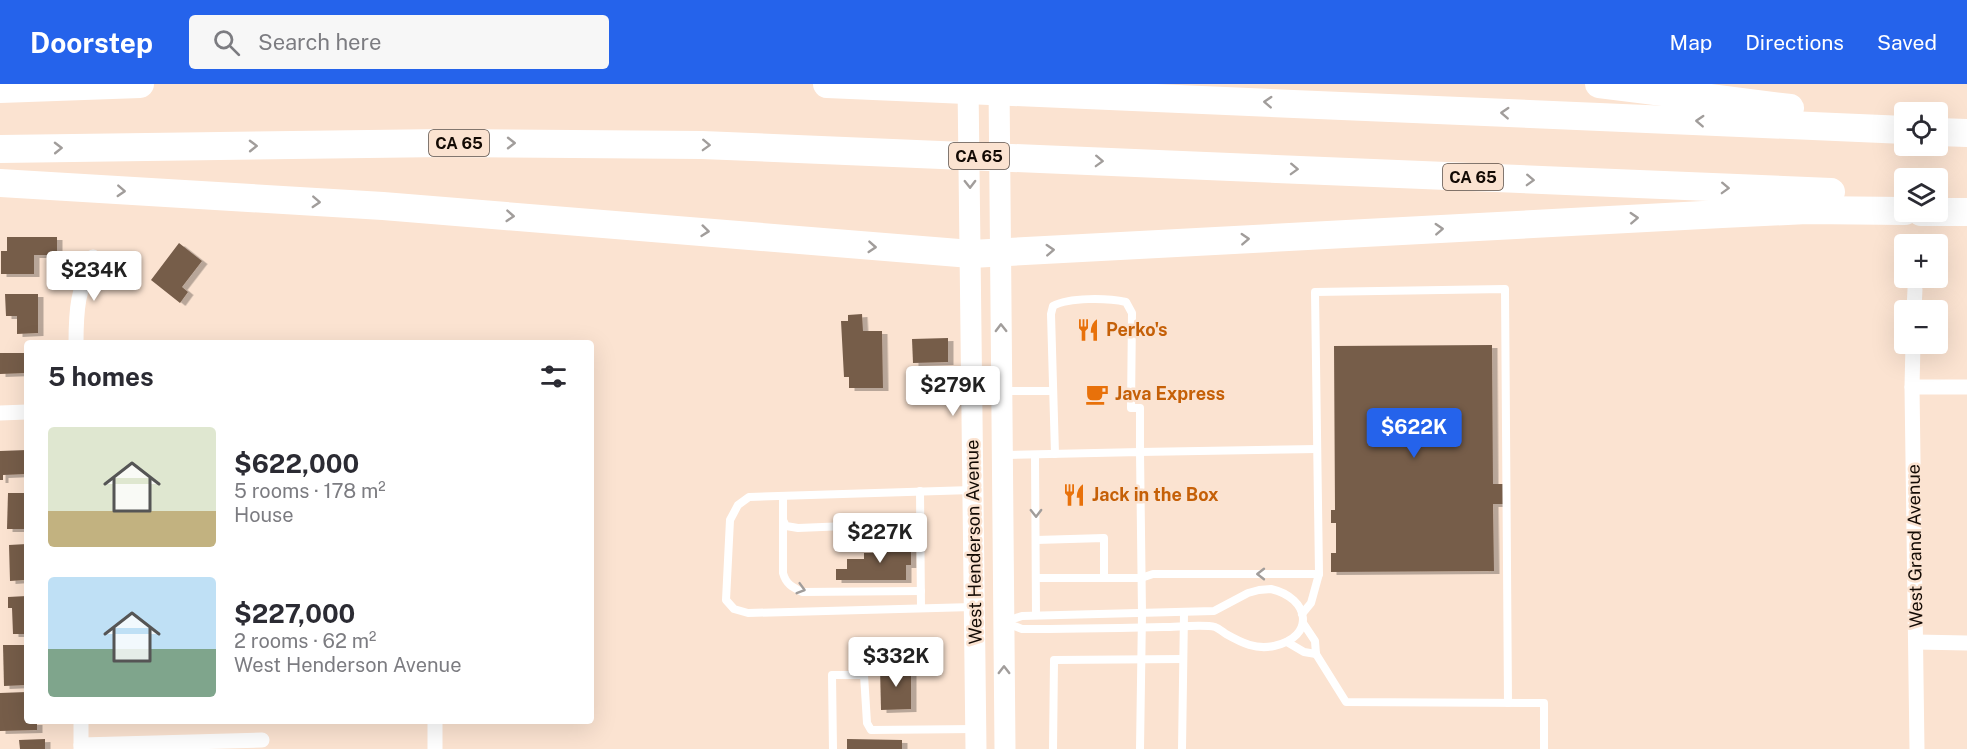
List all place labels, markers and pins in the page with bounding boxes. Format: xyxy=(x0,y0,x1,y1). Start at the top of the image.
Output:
pin: $234K xyxy=(52,251,136,302)
restaurant icon: Perko's xyxy=(1075,317,1101,343)
place label: Perko's xyxy=(1106,319,1168,340)
pin: $279K xyxy=(911,366,995,417)
cafe icon: Java Express xyxy=(1084,381,1110,407)
place label: Java Express xyxy=(1115,383,1225,404)
pin: $622K xyxy=(1372,408,1456,459)
restaurant icon: Jack in the Box xyxy=(1061,482,1087,508)
place label: Jack in the Box xyxy=(1092,484,1219,505)
pin: $227K xyxy=(838,513,922,564)
pin: $332K xyxy=(854,637,938,688)

